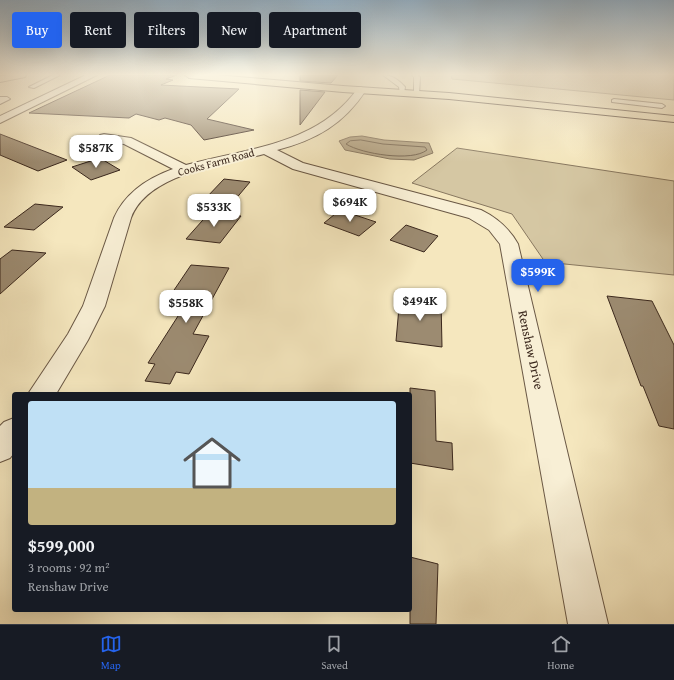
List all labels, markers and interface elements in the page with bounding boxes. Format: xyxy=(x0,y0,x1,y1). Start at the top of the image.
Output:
chip: Buy xyxy=(12,12,62,48)
chip: Rent xyxy=(70,12,126,48)
chip: Filters xyxy=(134,12,199,48)
chip: New xyxy=(207,12,261,48)
chip: Apartment xyxy=(269,12,361,48)
pin: $587K xyxy=(68,135,124,169)
text: $587K xyxy=(78,138,114,157)
street label: Cooks Farm Road xyxy=(176,144,256,180)
pin: $694K xyxy=(322,189,378,223)
text: $694K xyxy=(332,192,368,211)
pin: $533K xyxy=(186,194,242,228)
text: $533K xyxy=(196,197,232,216)
pin: $599K xyxy=(510,259,566,293)
text: $599K xyxy=(520,262,556,281)
pin: $494K xyxy=(392,288,448,322)
pin: $558K xyxy=(158,290,214,324)
text: $494K xyxy=(402,291,438,310)
text: $558K xyxy=(168,293,204,312)
street label: Renshaw Drive xyxy=(513,309,549,391)
icon: home xyxy=(176,427,248,499)
text: $599,000 xyxy=(28,533,94,558)
text: 3 rooms · 92 m² xyxy=(28,558,110,577)
text: Renshaw Drive xyxy=(28,577,109,596)
tab: Map xyxy=(100,633,122,673)
tab: Saved xyxy=(321,633,348,673)
tab: Home xyxy=(547,633,574,673)

